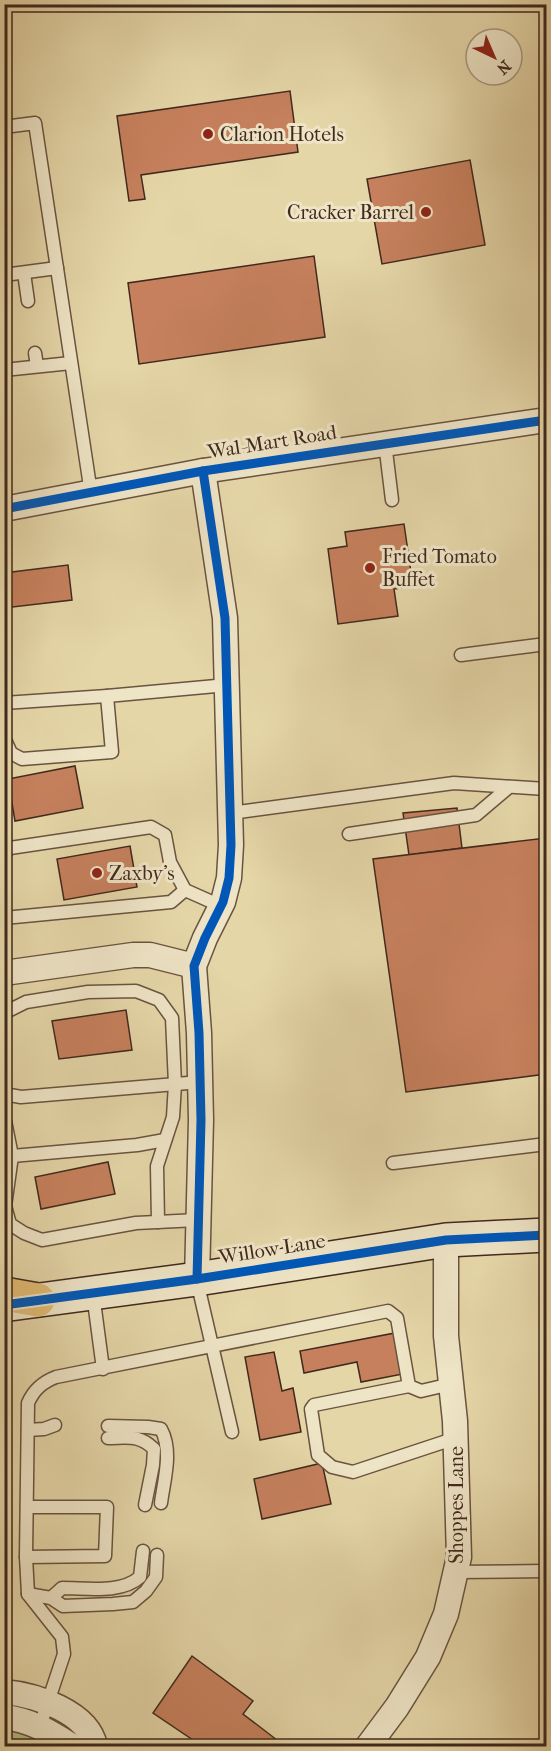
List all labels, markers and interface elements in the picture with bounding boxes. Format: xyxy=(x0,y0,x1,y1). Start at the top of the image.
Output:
north arrow xyxy=(464,27,524,87)
text: N xyxy=(492,56,515,79)
place label: Clarion Hotels xyxy=(220,123,344,146)
marker: Clarion Hotels xyxy=(201,127,215,141)
place label: Cracker Barrel xyxy=(287,201,414,224)
marker: Cracker Barrel xyxy=(419,205,433,219)
street label: Wal-Mart Road xyxy=(205,420,339,464)
place label: Fried Tomato Buffet xyxy=(382,545,497,591)
marker: Fried Tomato Buffet xyxy=(363,561,377,575)
place label: Zaxby's xyxy=(109,862,175,885)
marker: Zaxby's xyxy=(90,866,104,880)
street label: Willow Lane xyxy=(216,1229,327,1269)
street label: Shoppes Lane xyxy=(445,1446,468,1564)

